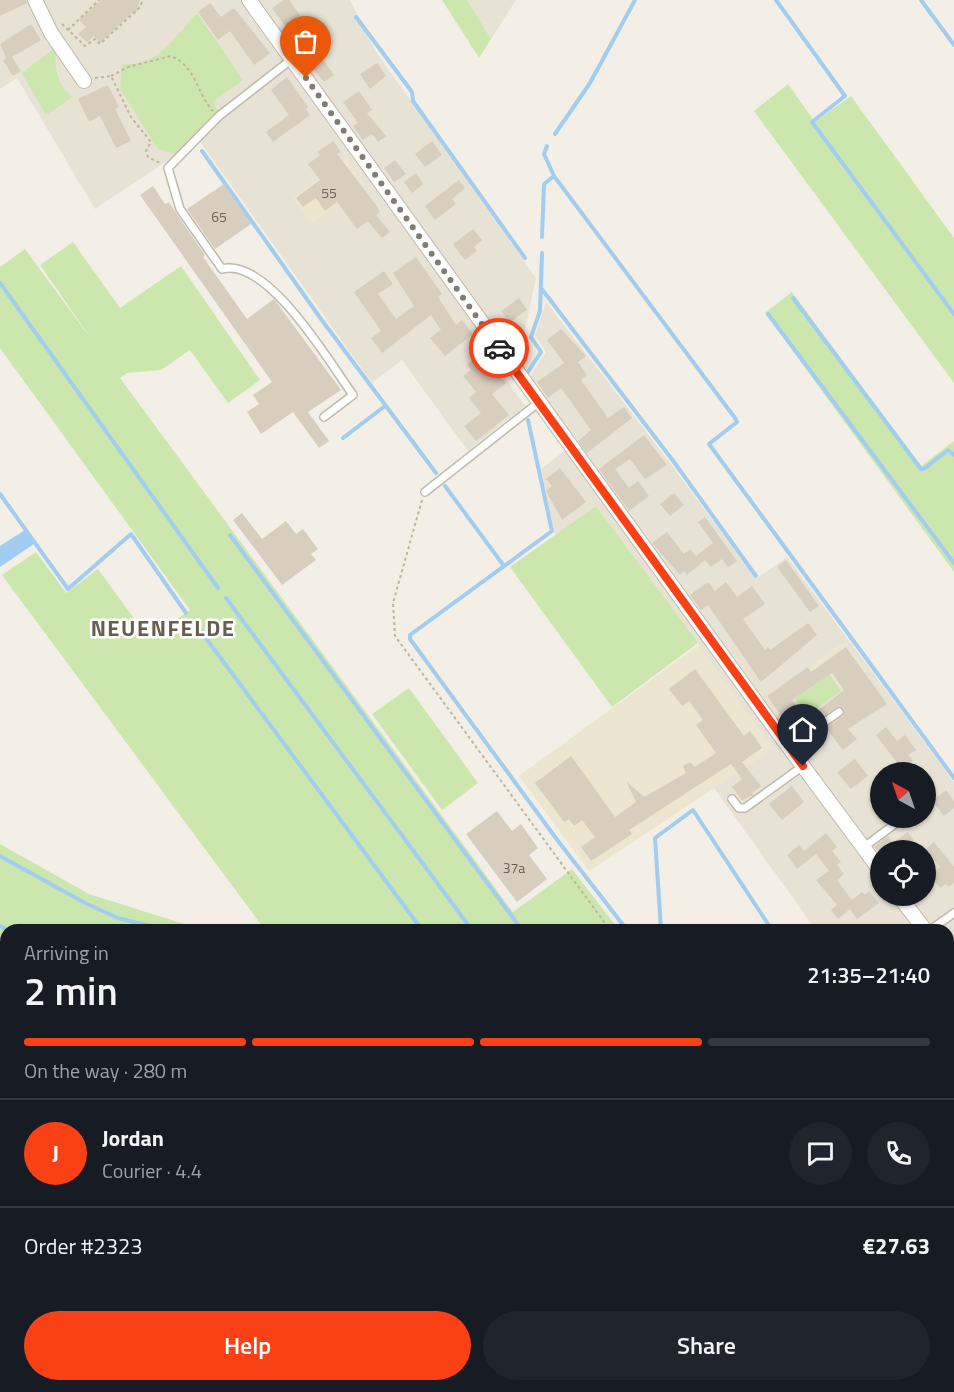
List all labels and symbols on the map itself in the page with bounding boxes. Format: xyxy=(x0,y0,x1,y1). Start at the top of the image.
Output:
pin xyxy=(280,16,331,78)
house number: 55 xyxy=(321,182,337,203)
house number: 65 xyxy=(211,206,227,227)
courier xyxy=(469,318,529,378)
district label: NEUENFELDE xyxy=(91,611,235,645)
pin xyxy=(777,704,828,766)
north arrow xyxy=(870,762,936,828)
house number: 37a xyxy=(503,857,525,878)

